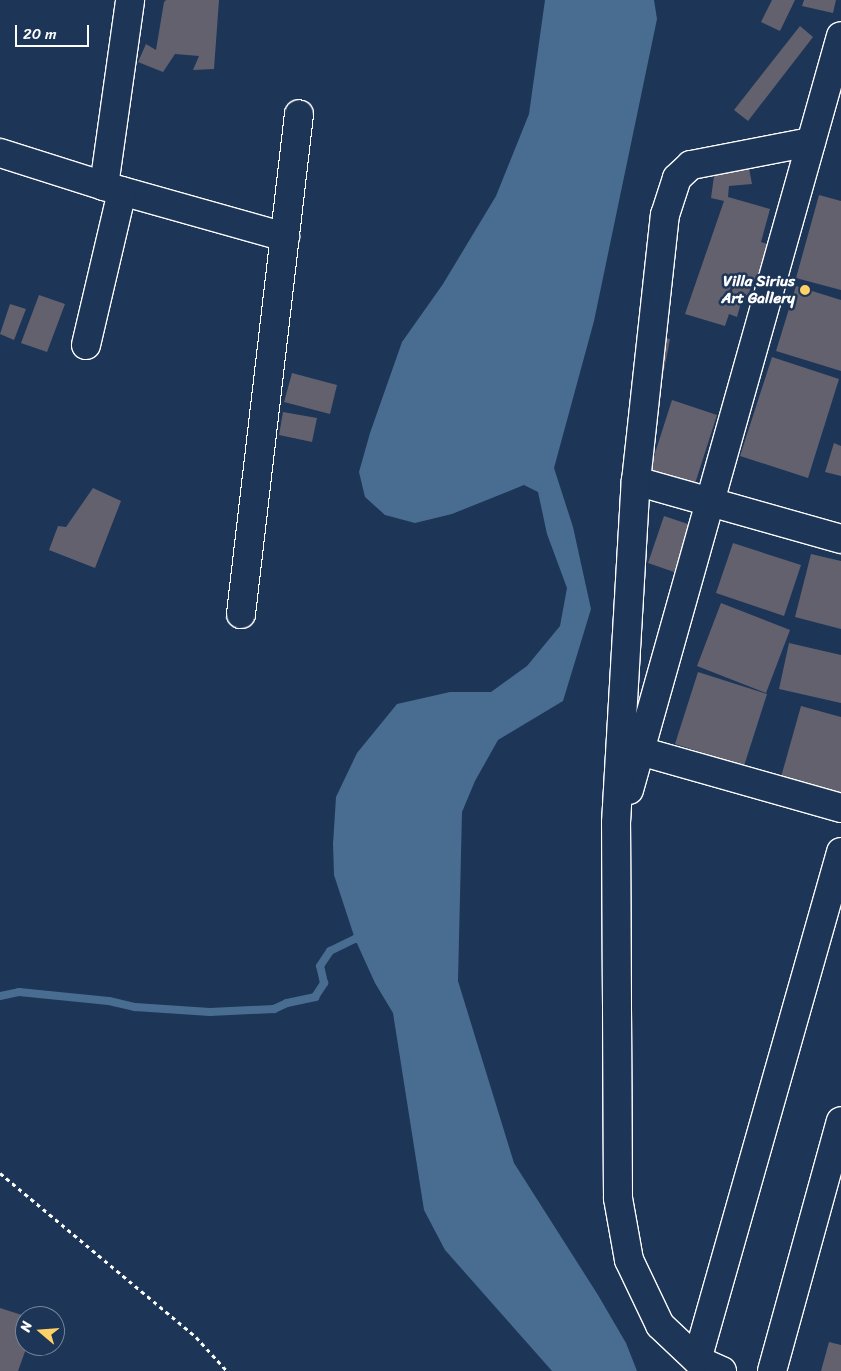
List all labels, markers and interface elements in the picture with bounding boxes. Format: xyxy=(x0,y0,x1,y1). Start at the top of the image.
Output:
scale bar xyxy=(18,15,91,47)
text: 20 m xyxy=(23,21,57,47)
place label: Villa Sirius Art Gallery xyxy=(721,272,795,307)
marker: Villa Sirius Art Gallery xyxy=(799,284,811,296)
north arrow xyxy=(15,1306,65,1356)
text: N xyxy=(13,1318,40,1335)

